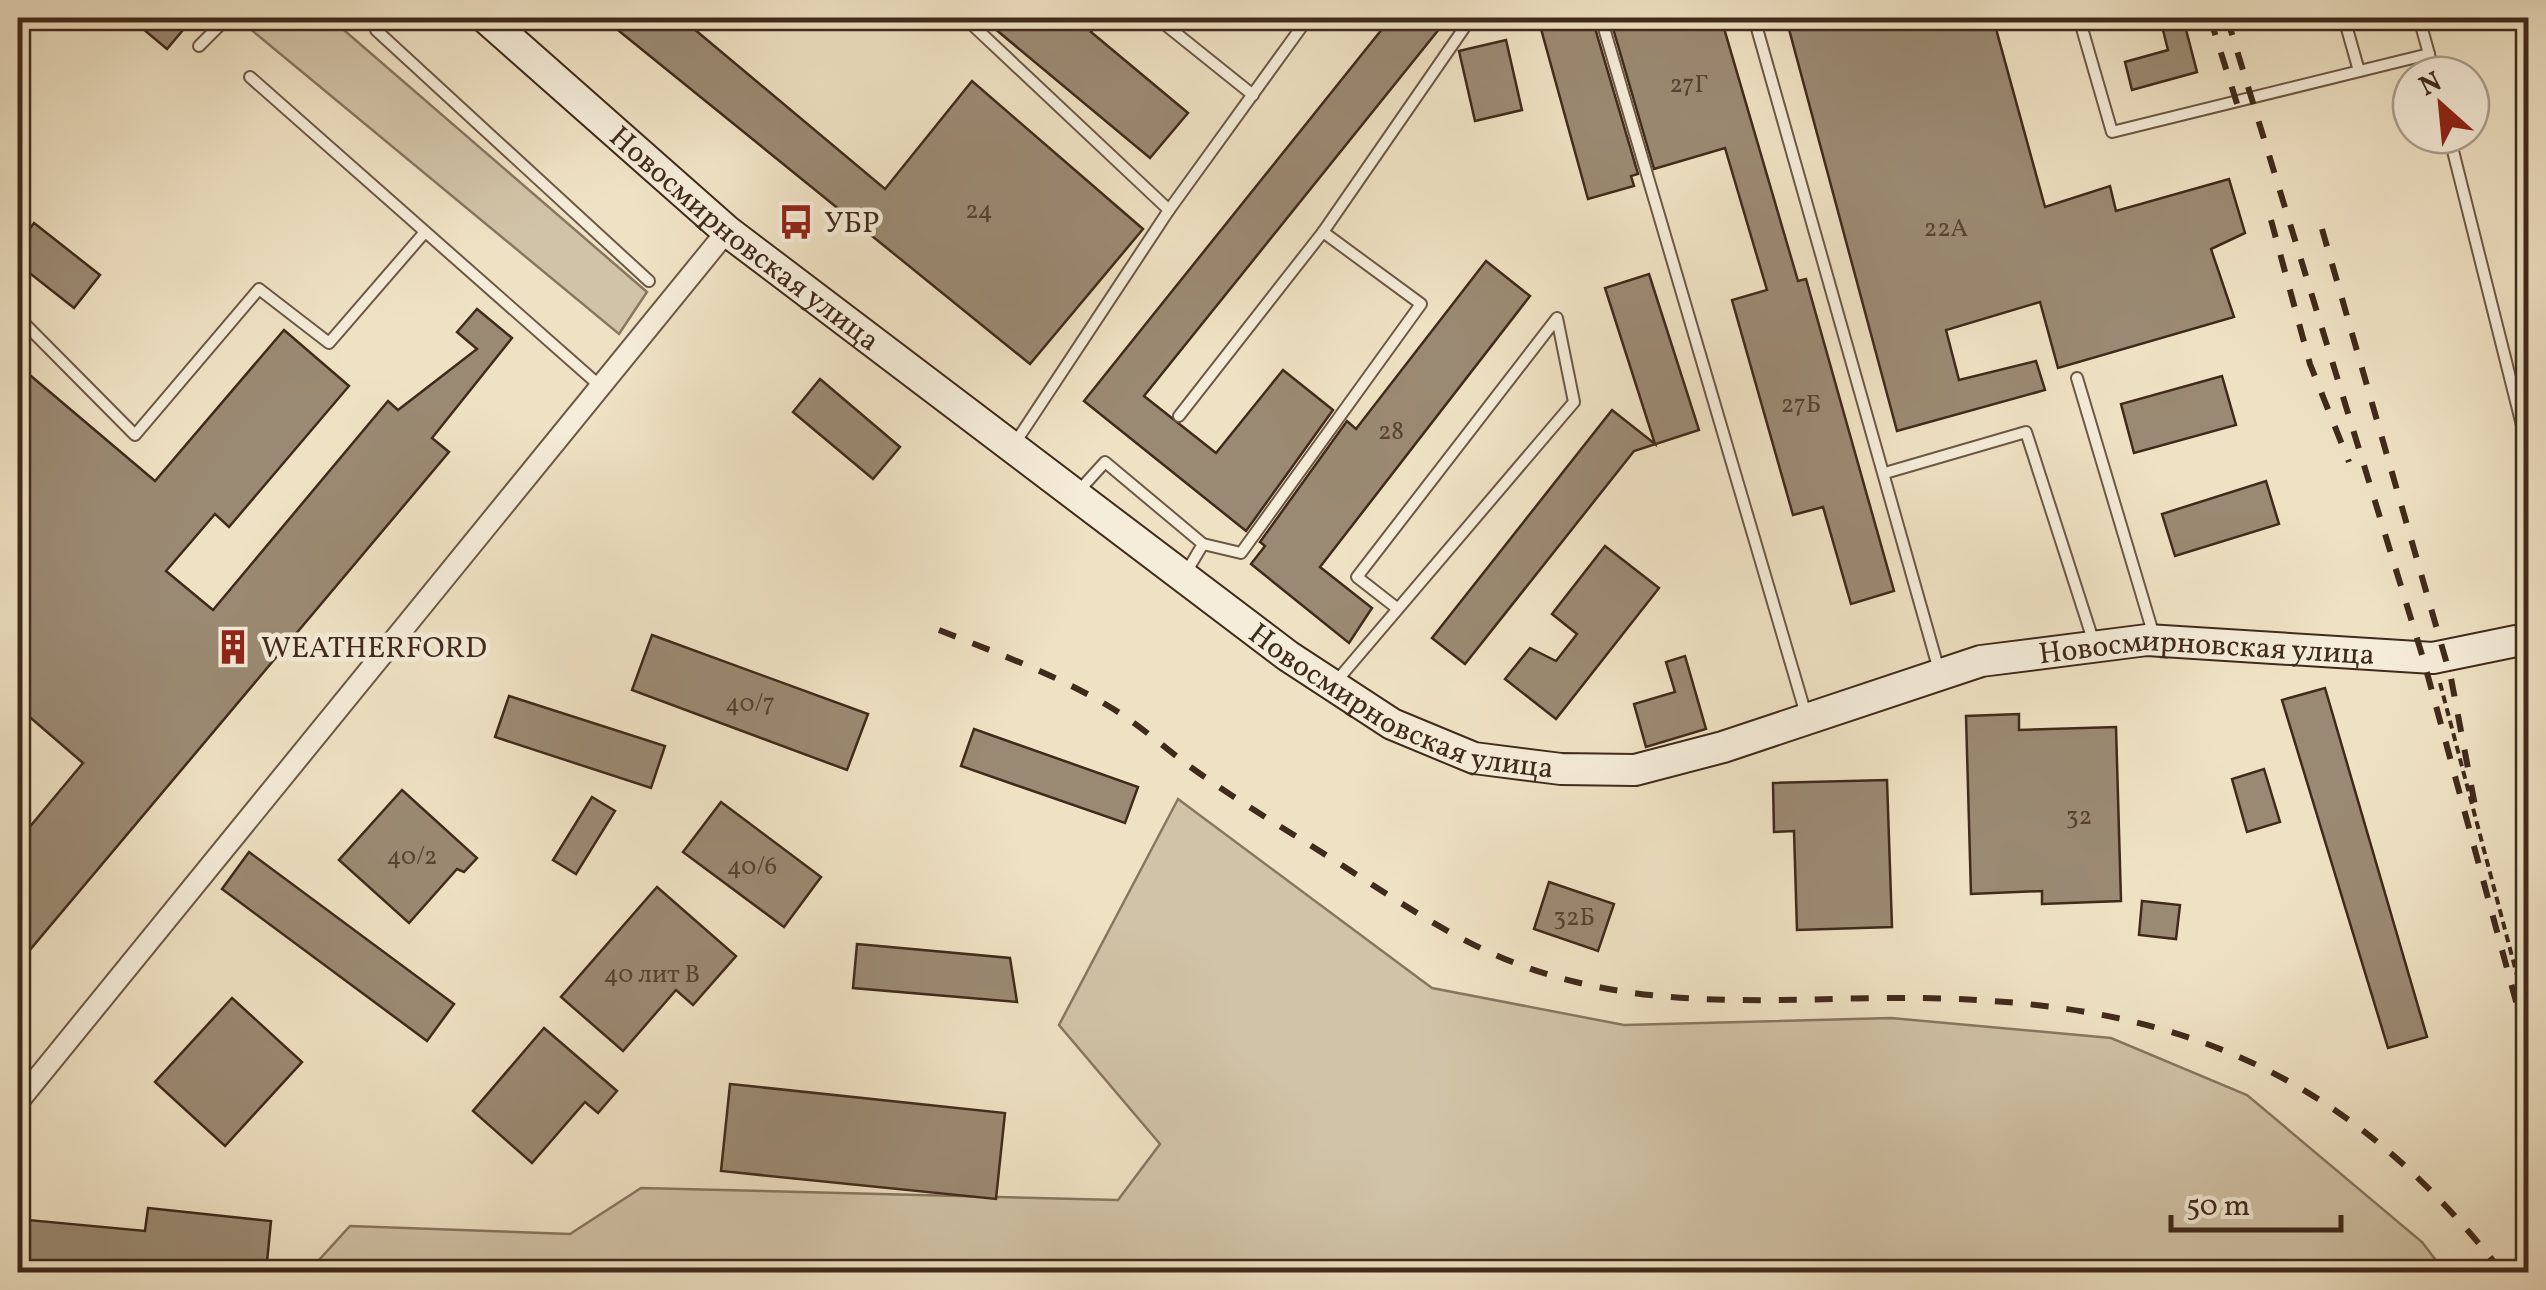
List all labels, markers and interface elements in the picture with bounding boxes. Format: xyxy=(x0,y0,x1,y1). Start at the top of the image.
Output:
north arrow xyxy=(2391,55,2491,155)
text: N xyxy=(2413,63,2449,107)
house number: 27Г xyxy=(1670,68,1708,103)
street label: Новосмирновская улица xyxy=(599,117,888,362)
house number: 24 xyxy=(965,194,993,229)
bus stop icon: УБР xyxy=(777,203,815,241)
place label: УБР xyxy=(824,203,879,245)
house number: 22А xyxy=(1924,212,1968,247)
house number: 27Б xyxy=(1781,388,1821,423)
house number: 28 xyxy=(1378,415,1404,450)
street label: Новосмирновская улица xyxy=(1239,614,1556,791)
street label: Новосмирновская улица xyxy=(2036,621,2376,677)
building icon: WEATHERFORD xyxy=(214,628,252,666)
place label: WEATHERFORD xyxy=(261,628,487,670)
house number: 40/7 xyxy=(725,687,775,722)
house number: 32 xyxy=(2066,800,2092,835)
house number: 40/2 xyxy=(387,840,437,875)
house number: 40/6 xyxy=(727,850,777,885)
house number: 32Б xyxy=(1553,901,1595,936)
house number: 40 лит В xyxy=(604,958,700,993)
scale bar xyxy=(2171,1170,2341,1232)
text: 50 m xyxy=(2186,1186,2250,1228)

